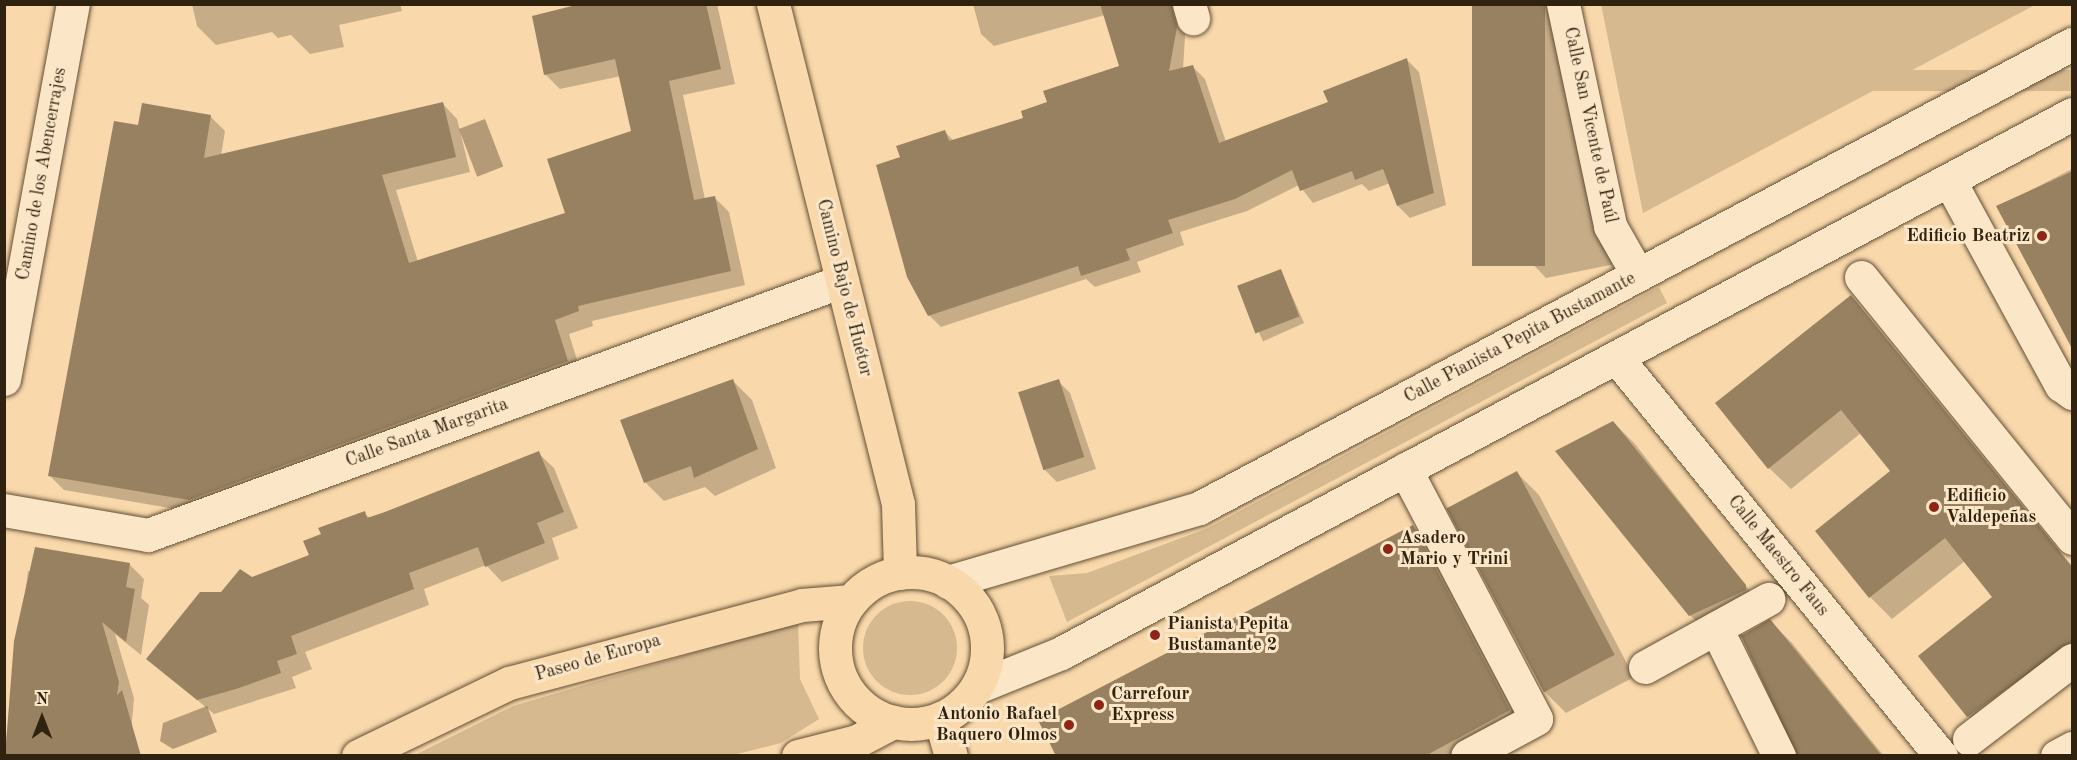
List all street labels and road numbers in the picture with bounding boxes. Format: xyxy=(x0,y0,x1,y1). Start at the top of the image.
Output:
street label: Calle San Vicente de Paúl xyxy=(1559,25,1621,225)
street label: Camino de los Abencerrajes xyxy=(13,66,71,282)
street label: Camino Bajo de Huétor xyxy=(811,197,877,379)
street label: Calle Pianista Pepita Bustamante xyxy=(1401,268,1639,408)
street label: Calle Santa Margarita xyxy=(343,394,511,472)
street label: Calle Maestro Faus xyxy=(1723,491,1833,621)
street label: Paseo de Europa xyxy=(533,630,663,686)

